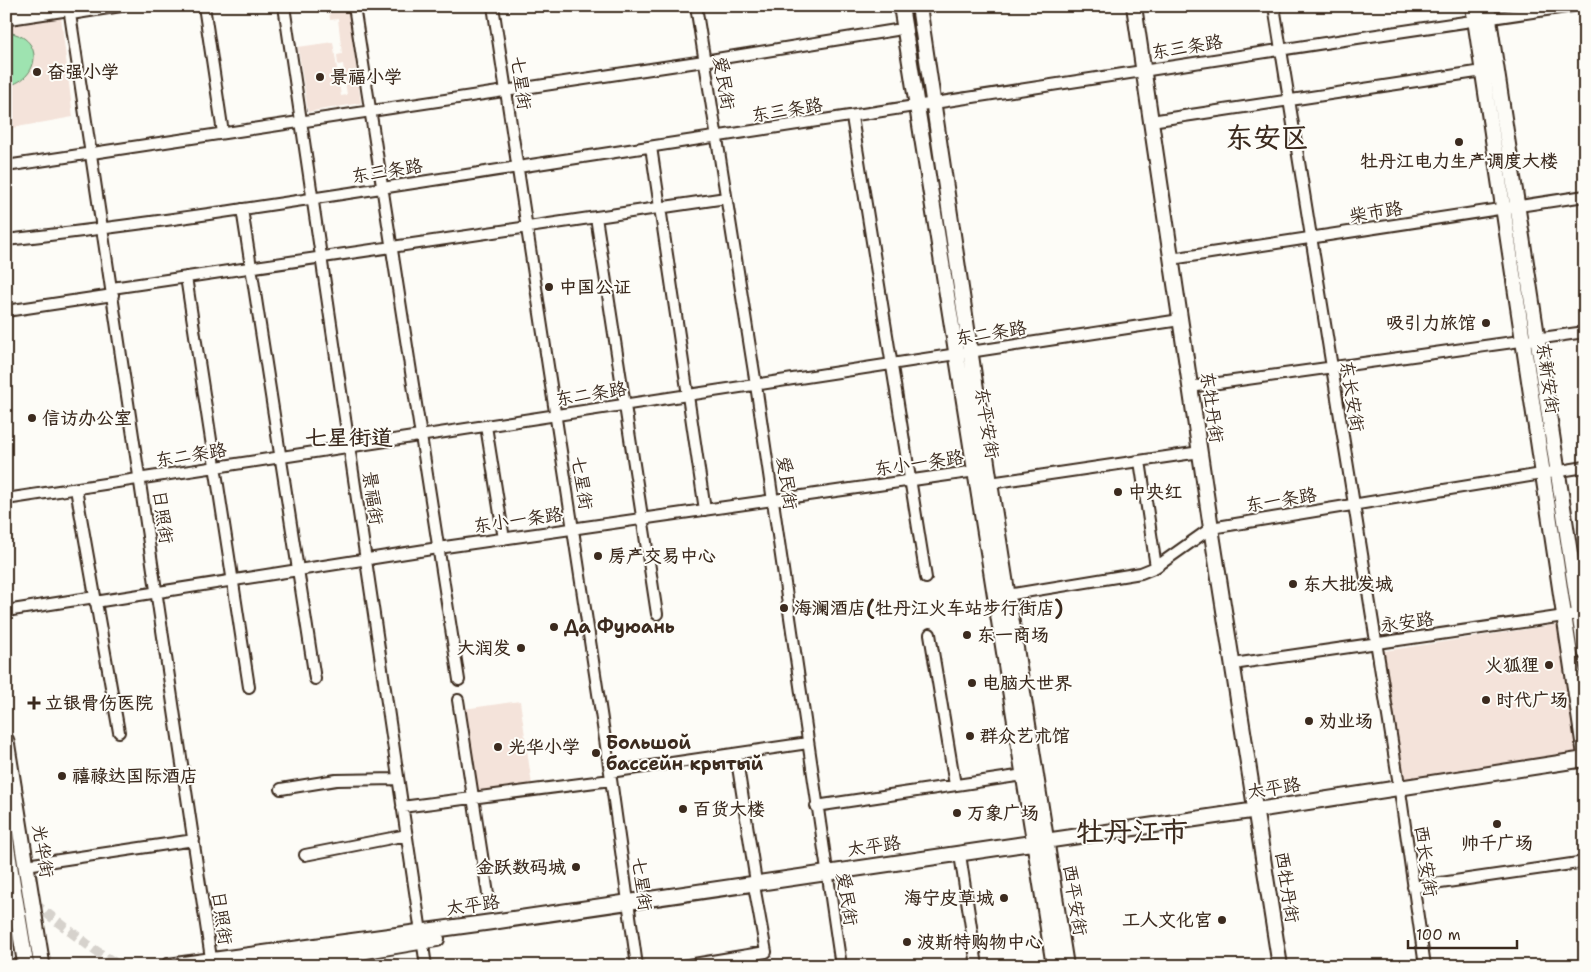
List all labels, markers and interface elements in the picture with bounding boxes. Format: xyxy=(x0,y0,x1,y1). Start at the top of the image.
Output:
street label: 东三条路 xyxy=(1150,30,1224,64)
street label: 爱民街 xyxy=(708,54,740,112)
street label: 七星街 xyxy=(505,55,537,111)
place label: 奋强小学 xyxy=(47,60,119,84)
place label: 景福小学 xyxy=(330,65,402,89)
marker: 奋强小学 xyxy=(31,66,43,78)
marker: 景福小学 xyxy=(314,71,326,83)
street label: 东三条路 xyxy=(750,93,824,127)
district label: 东安区 xyxy=(1225,118,1309,156)
marker: 牡丹江电力生产调度大楼 xyxy=(1453,136,1465,148)
place label: 牡丹江电力生产调度大楼 xyxy=(1360,149,1558,173)
street label: 东三条路 xyxy=(350,154,424,188)
street label: 柴市路 xyxy=(1347,196,1405,228)
place label: 中国公证 xyxy=(559,275,631,299)
marker: 中国公证 xyxy=(543,281,555,293)
place label: 吸引力旅馆 xyxy=(1386,311,1476,335)
street label: 东二条路 xyxy=(954,316,1028,350)
marker: 吸引力旅馆 xyxy=(1480,317,1492,329)
street label: 东新安街 xyxy=(1531,341,1565,415)
street label: 东长安街 xyxy=(1335,359,1369,433)
street label: 东牡丹街 xyxy=(1195,370,1229,444)
street label: 东二条路 xyxy=(554,377,628,411)
street label: 东平安街 xyxy=(970,386,1004,460)
place label: 信访办公室 xyxy=(42,406,132,430)
marker: 信访办公室 xyxy=(26,412,38,424)
district label: 七星街道 xyxy=(305,423,393,452)
street label: 东二条路 xyxy=(154,438,228,472)
street label: 东小一条路 xyxy=(873,445,965,481)
street label: 七星街 xyxy=(566,454,598,512)
street label: 爱民街 xyxy=(771,455,803,511)
street label: 景福街 xyxy=(357,470,389,526)
place label: 中央红 xyxy=(1128,480,1182,504)
street label: 东一条路 xyxy=(1244,483,1318,517)
marker: 中央红 xyxy=(1112,486,1124,498)
street label: 日照街 xyxy=(147,489,179,545)
street label: 东小一条路 xyxy=(472,502,564,538)
place label: 房产交易中心 xyxy=(608,544,716,568)
marker: 房产交易中心 xyxy=(592,550,604,562)
place label: 东大批发城 xyxy=(1303,572,1393,596)
marker: 东大批发城 xyxy=(1287,578,1299,590)
place label: 海澜酒店(牡丹江火车站步行街店) xyxy=(794,596,1063,620)
marker: 海澜酒店(牡丹江火车站步行街店) xyxy=(778,602,790,614)
street label: 永安路 xyxy=(1379,606,1435,638)
place label: Да Фуюань xyxy=(564,615,675,639)
marker: Да Фуюань xyxy=(548,621,560,633)
place label: 东一商场 xyxy=(977,623,1049,647)
marker: 东一商场 xyxy=(961,629,973,641)
place label: 大润发 xyxy=(457,636,511,660)
marker: 大润发 xyxy=(515,642,527,654)
place label: 火狐狸 xyxy=(1485,653,1539,677)
marker: 火狐狸 xyxy=(1543,659,1555,671)
place label: 电脑大世界 xyxy=(982,671,1072,695)
marker: 电脑大世界 xyxy=(966,677,978,689)
place label: 时代广场 xyxy=(1496,688,1568,712)
place label: 立银骨伤医院 xyxy=(45,691,153,715)
marker: 时代广场 xyxy=(1480,694,1492,706)
marker: 立银骨伤医院 xyxy=(27,696,41,710)
place label: 劝业场 xyxy=(1319,709,1373,733)
marker: 劝业场 xyxy=(1303,715,1315,727)
place label: 群众艺术馆 xyxy=(980,724,1070,748)
marker: 群众艺术馆 xyxy=(964,730,976,742)
place label: Большой бассейн крытый xyxy=(606,731,764,776)
place label: 光华小学 xyxy=(508,735,580,759)
marker: 光华小学 xyxy=(492,741,504,753)
marker: Большой бассейн крытый xyxy=(590,747,602,759)
place label: 禧禄达国际酒店 xyxy=(72,764,198,788)
marker: 禧禄达国际酒店 xyxy=(56,770,68,782)
street label: 太平路 xyxy=(1245,772,1303,804)
place label: 百货大楼 xyxy=(693,797,765,821)
place label: 万象广场 xyxy=(967,801,1039,825)
marker: 百货大楼 xyxy=(677,803,689,815)
marker: 万象广场 xyxy=(951,807,963,819)
district label: 牡丹江市 xyxy=(1076,812,1188,850)
marker: 帅千广场 xyxy=(1491,818,1503,830)
street label: 光华街 xyxy=(27,822,59,880)
street label: 西长安街 xyxy=(1409,824,1443,898)
street label: 太平路 xyxy=(846,830,902,862)
place label: 帅千广场 xyxy=(1461,831,1533,855)
street label: 西牡丹街 xyxy=(1270,850,1304,924)
place label: 金跃数码城 xyxy=(476,855,566,879)
street label: 七星街 xyxy=(626,856,658,912)
marker: 金跃数码城 xyxy=(570,861,582,873)
street label: 西平安街 xyxy=(1058,863,1092,937)
street label: 爱民街 xyxy=(831,870,863,928)
place label: 海宁皮草城 xyxy=(904,886,994,910)
street label: 太平路 xyxy=(445,889,501,921)
street label: 日照街 xyxy=(206,890,238,946)
marker: 海宁皮草城 xyxy=(998,892,1010,904)
place label: 工人文化宫 xyxy=(1122,908,1212,932)
marker: 工人文化宫 xyxy=(1216,914,1228,926)
scale bar xyxy=(1408,917,1517,949)
text: 100 m xyxy=(1416,925,1461,945)
place label: 波斯特购物中心 xyxy=(917,930,1043,954)
marker: 波斯特购物中心 xyxy=(901,936,913,948)

